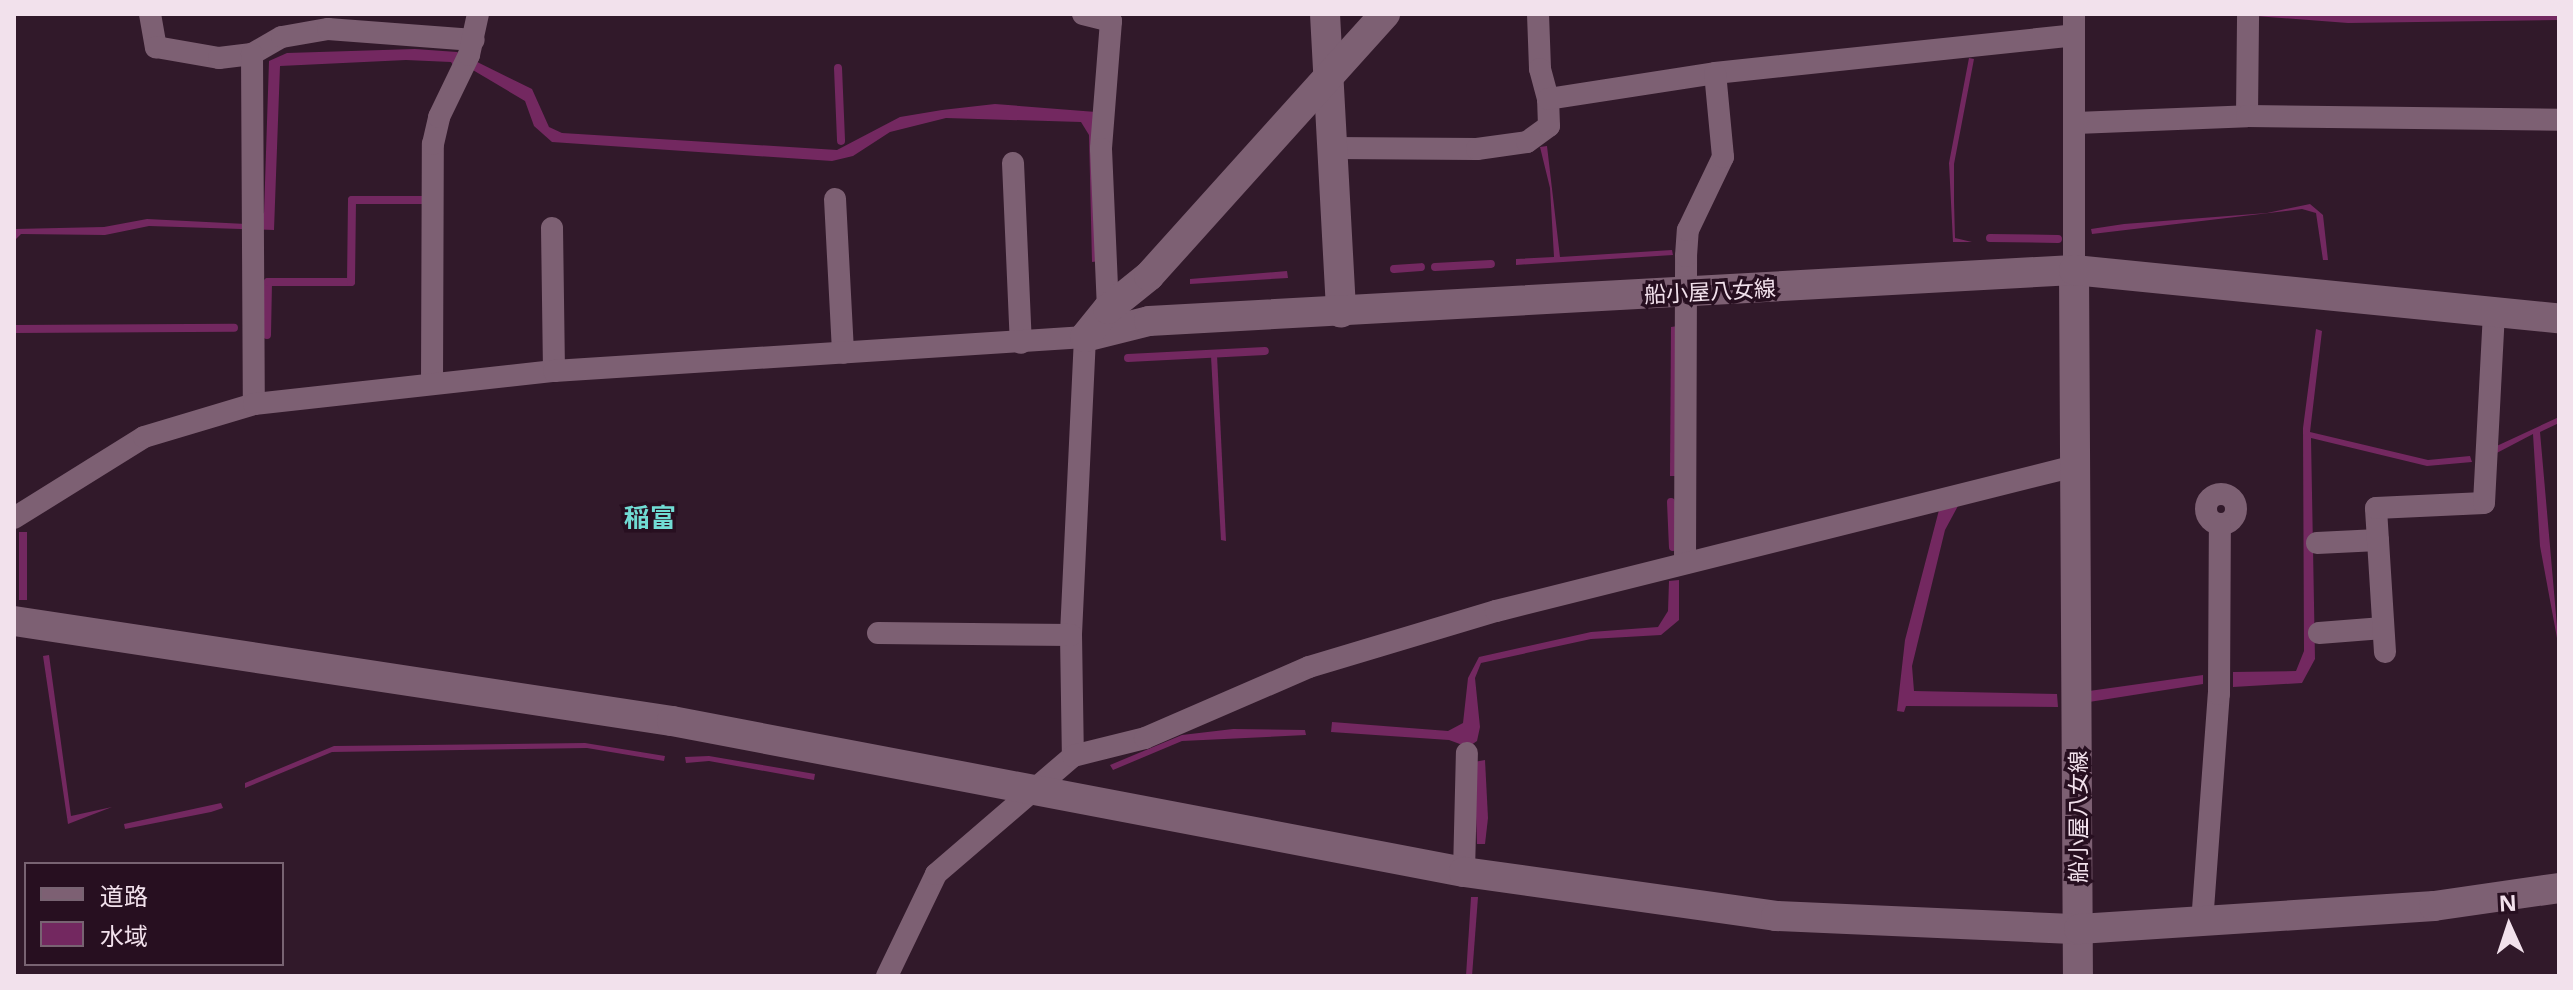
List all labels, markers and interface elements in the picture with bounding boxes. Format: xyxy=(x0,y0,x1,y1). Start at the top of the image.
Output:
street label: 船小屋八女線 xyxy=(1643,274,1777,308)
district label: 稲富 xyxy=(624,502,676,534)
street label: 船小屋八女線 xyxy=(2065,751,2091,883)
legend xyxy=(24,862,284,966)
text: 道路 xyxy=(100,879,148,912)
north arrow xyxy=(2469,886,2549,966)
text: N xyxy=(2498,887,2517,917)
text: 水域 xyxy=(100,919,148,952)

